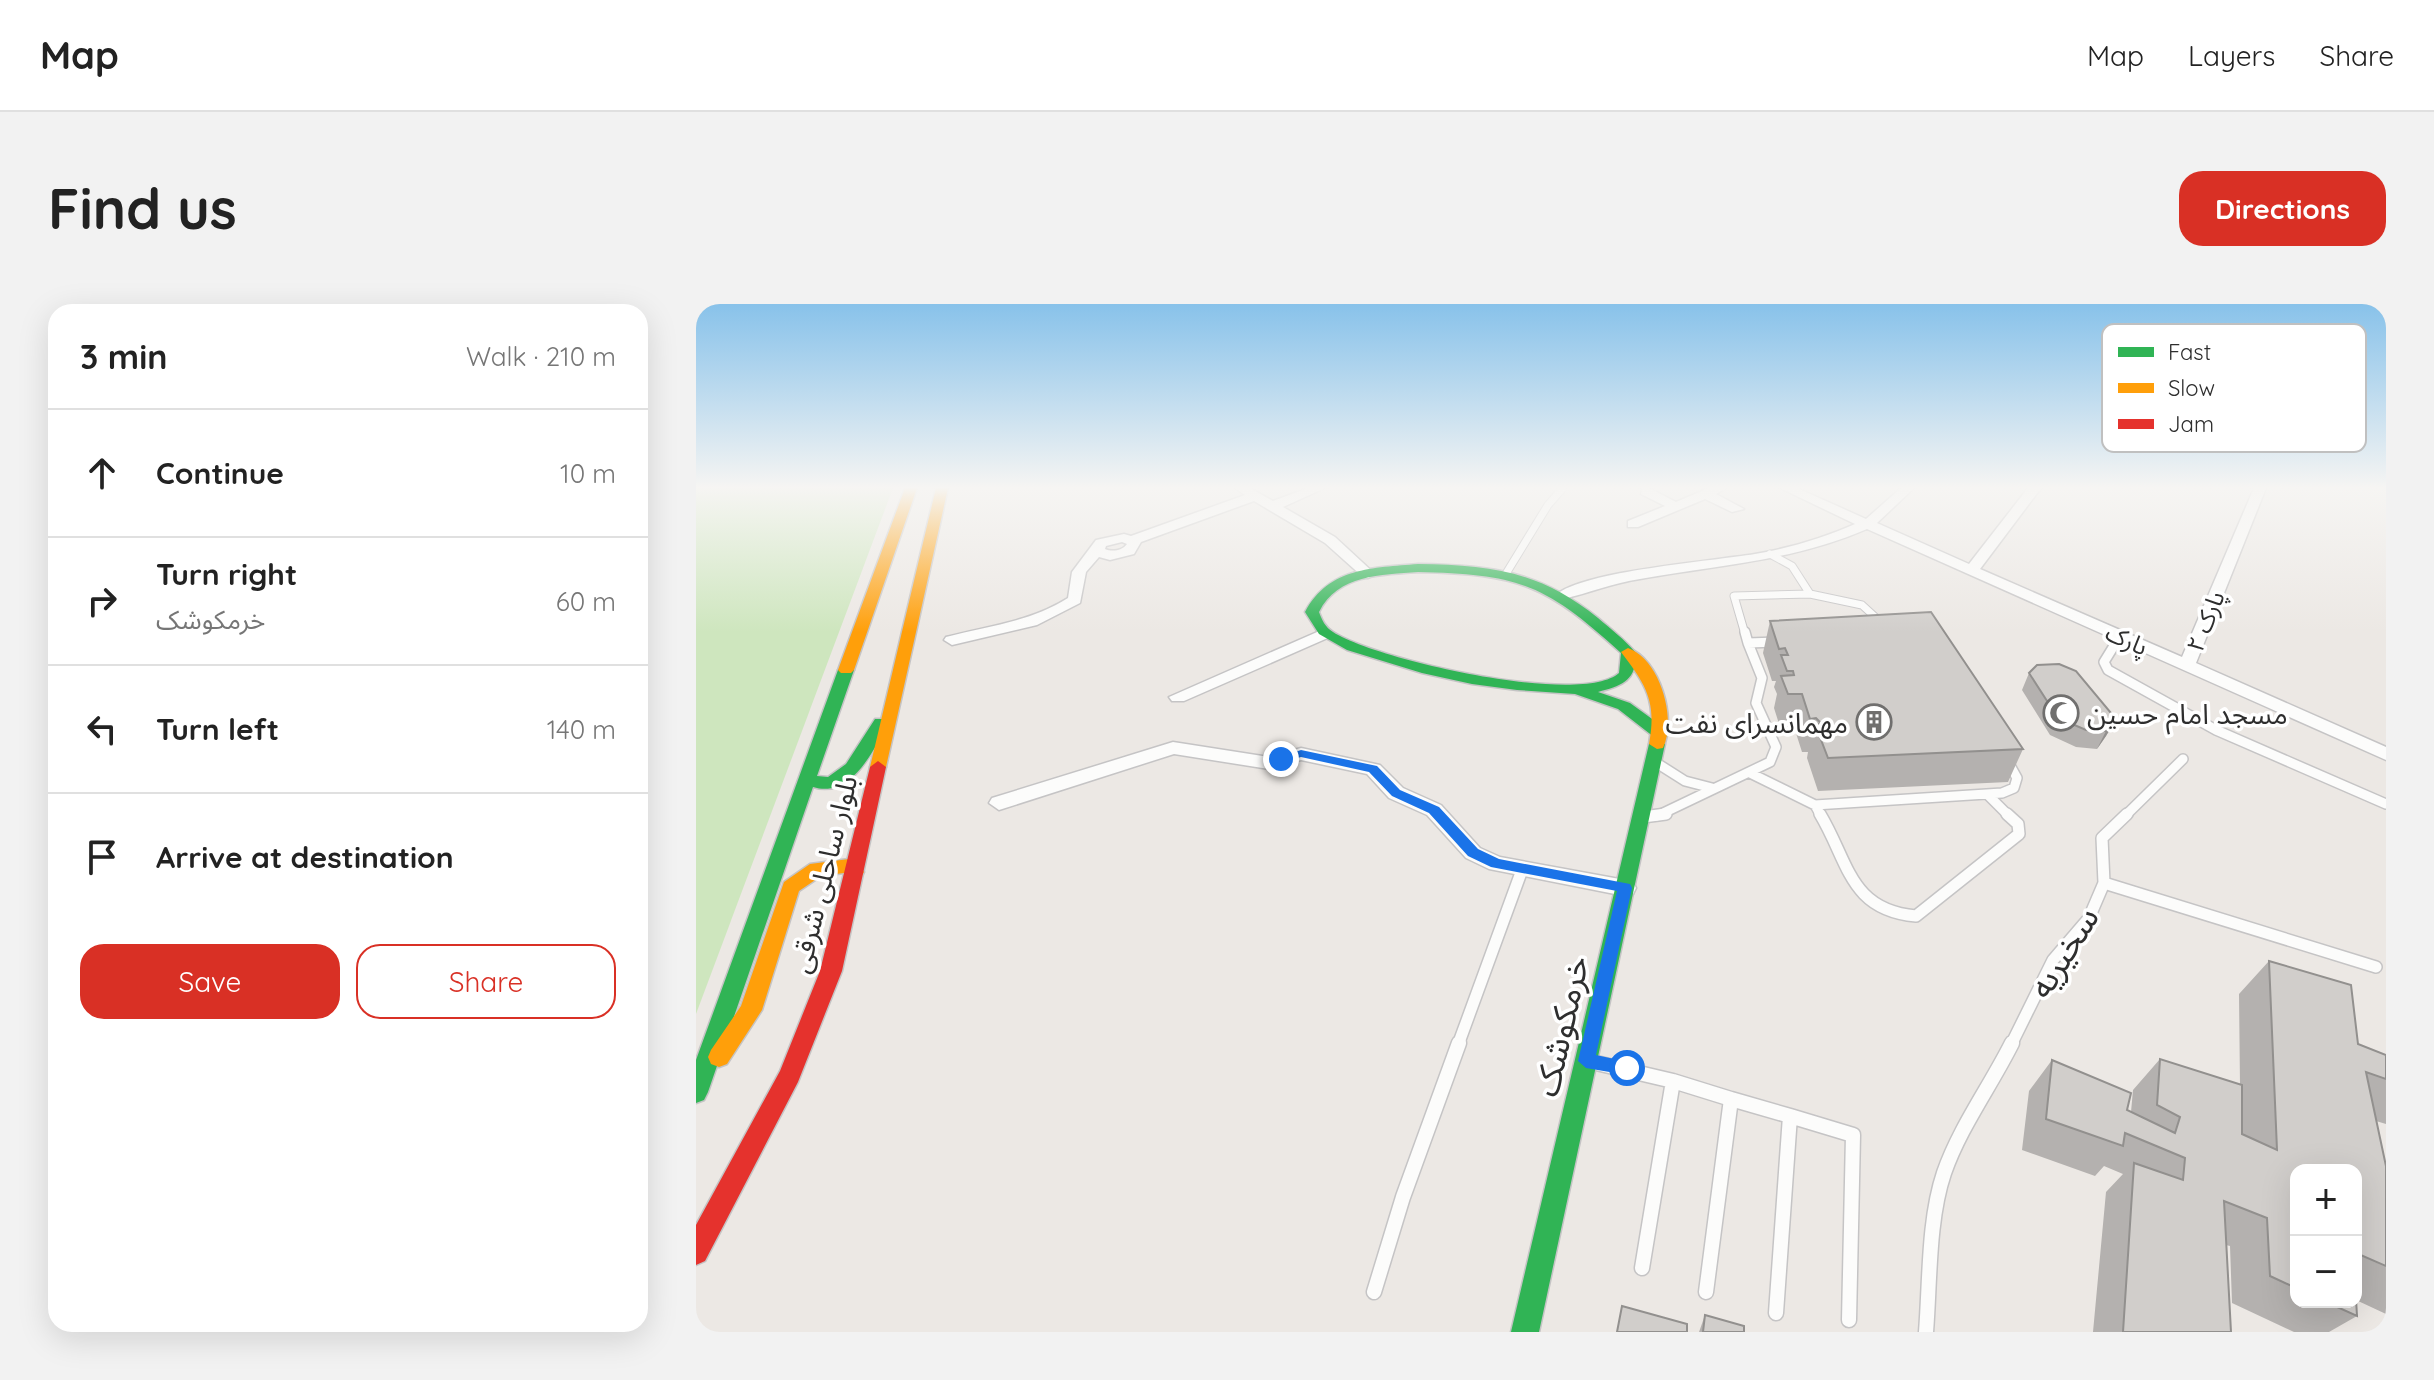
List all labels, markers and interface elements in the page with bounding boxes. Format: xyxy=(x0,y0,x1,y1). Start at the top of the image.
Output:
text: Map xyxy=(40,31,119,79)
text: Map xyxy=(2087,38,2144,73)
text: Layers xyxy=(2188,38,2275,73)
text: Share xyxy=(2319,38,2394,73)
button: Directions xyxy=(2179,171,2386,246)
text: Find us xyxy=(48,173,237,243)
legend xyxy=(2102,324,2366,452)
text: 3 min xyxy=(80,335,167,378)
text: Fast xyxy=(2168,338,2211,366)
text: Walk · 210 m xyxy=(466,340,616,373)
text: Slow xyxy=(2168,374,2215,402)
text: Jam xyxy=(2168,410,2214,438)
icon: ahead xyxy=(80,451,124,495)
text: Continue xyxy=(156,454,284,492)
text: 10 m xyxy=(560,457,616,490)
text: Turn right xyxy=(156,555,297,593)
icon: right xyxy=(80,579,124,623)
text: 60 m xyxy=(556,585,616,618)
street label: پارک ۲ xyxy=(2179,586,2232,656)
text: خرمکوشک xyxy=(156,603,265,636)
street label: پارک xyxy=(2101,617,2153,663)
mosque icon: مسجد امام حسین xyxy=(2042,694,2080,732)
place label: مسجد امام حسین xyxy=(2087,696,2288,735)
building icon: مهمانسرای نفت xyxy=(1855,703,1893,741)
place label: مهمانسرای نفت xyxy=(1665,705,1848,740)
icon: left xyxy=(80,707,124,751)
text: Turn left xyxy=(156,710,279,748)
text: 140 m xyxy=(547,713,616,746)
route end xyxy=(1263,741,1299,777)
street label: بلوار ساحلی شرقی xyxy=(782,772,864,976)
icon: arrive xyxy=(80,835,124,879)
text: Arrive at destination xyxy=(156,838,454,876)
street label: سخیریه xyxy=(2018,898,2108,1006)
button: Save xyxy=(80,944,340,1019)
button: Share xyxy=(356,944,616,1019)
street label: خرمکوشک xyxy=(1524,951,1598,1101)
route start xyxy=(1609,1050,1645,1086)
map controls xyxy=(2290,1164,2362,1308)
button: + xyxy=(2290,1164,2362,1236)
button: − xyxy=(2290,1236,2362,1308)

